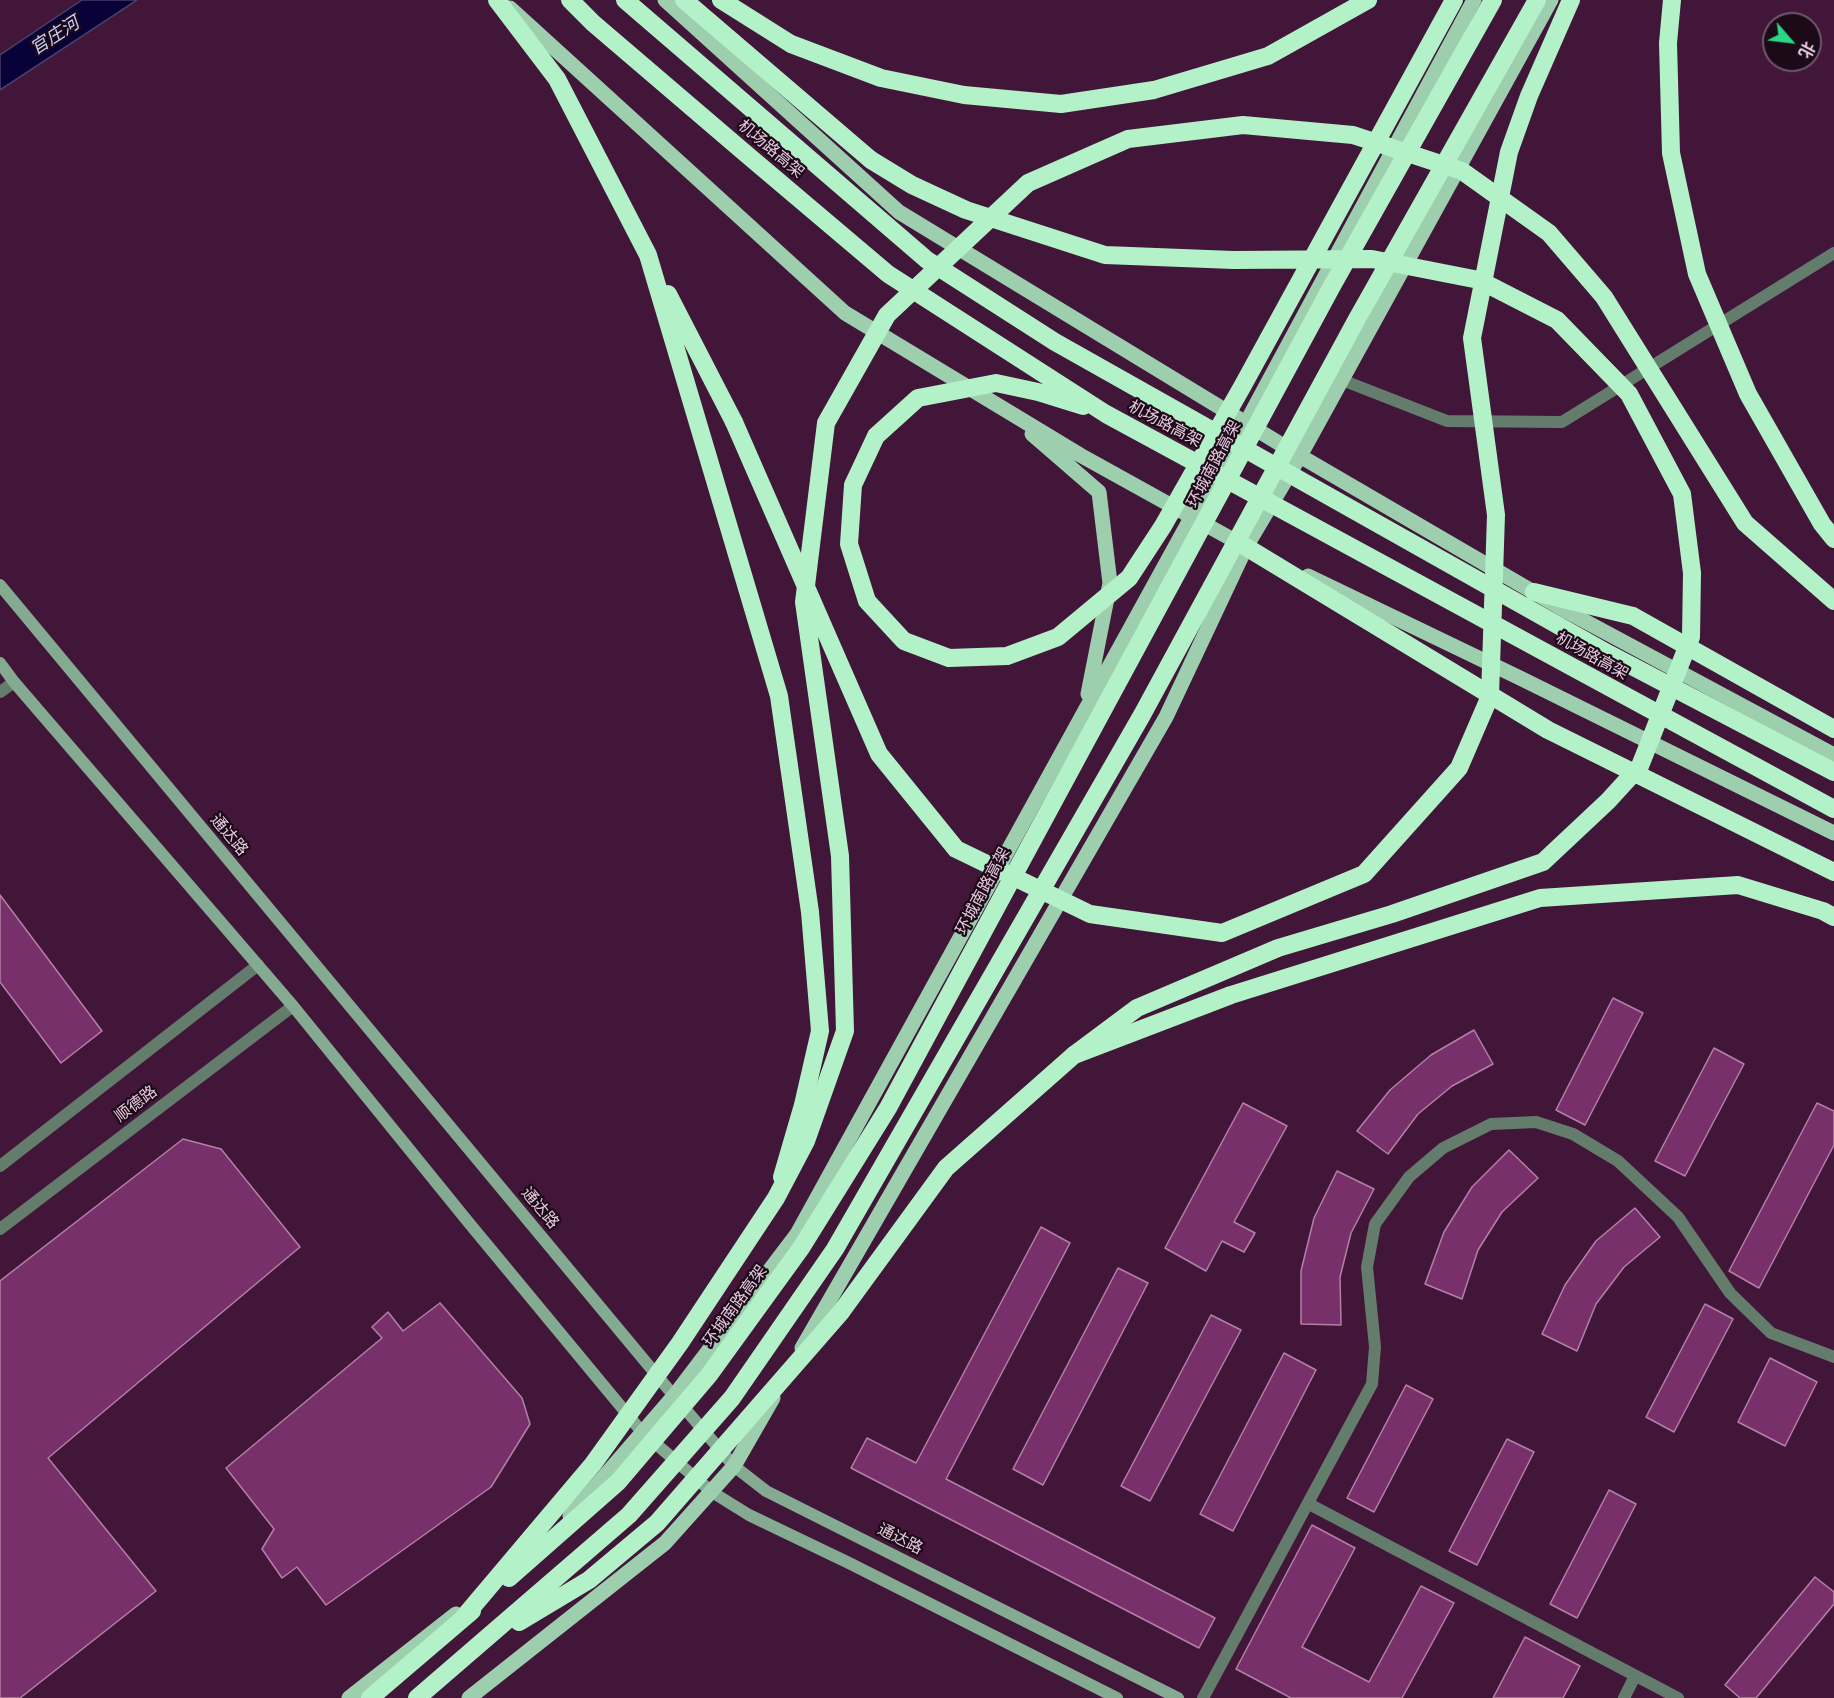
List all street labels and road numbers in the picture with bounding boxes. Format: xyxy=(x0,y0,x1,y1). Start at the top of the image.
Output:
street label: 机场路高架 xyxy=(734,116,808,182)
street label: 机场路高架 xyxy=(1125,397,1205,451)
street label: 环城南路高架 xyxy=(1183,417,1245,511)
street label: 机场路高架 xyxy=(1552,628,1632,684)
street label: 通达路 xyxy=(206,810,252,860)
street label: 环城南路高架 xyxy=(952,844,1014,938)
street label: 顺德路 xyxy=(111,1082,161,1126)
street label: 通达路 xyxy=(517,1183,563,1233)
street label: 环城南路高架 xyxy=(699,1262,771,1350)
street label: 通达路 xyxy=(874,1520,926,1558)

